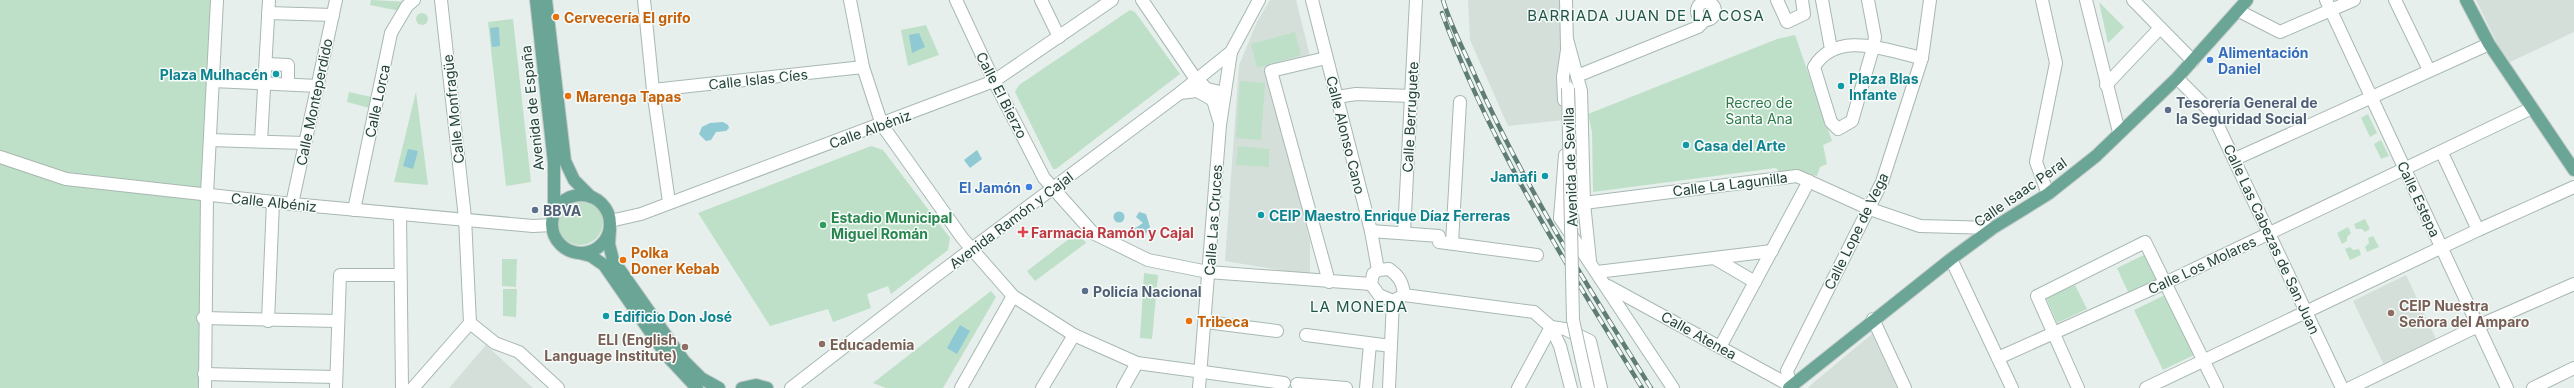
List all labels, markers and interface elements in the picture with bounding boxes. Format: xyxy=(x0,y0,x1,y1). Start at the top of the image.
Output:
district label: BARRIADA JUAN DE LA COSA xyxy=(1527,6,1765,25)
place label: Cervecería El grifo xyxy=(564,9,691,26)
marker: Cervecería El grifo xyxy=(551,12,561,22)
street label: Calle Monteperdido xyxy=(292,37,336,167)
place label: Alimentación Daniel xyxy=(2218,44,2309,77)
street label: Avenida de España xyxy=(517,45,547,171)
street label: Calle El Bierzo xyxy=(973,49,1031,141)
street label: Calle Monfragüe xyxy=(439,54,467,164)
marker: Alimentación Daniel xyxy=(2205,55,2215,65)
street label: Calle Berruguete xyxy=(1399,61,1421,173)
street label: Calle Lorca xyxy=(361,63,393,139)
street label: Calle Islas Cíes xyxy=(707,65,809,93)
place label: Plaza Mulhacén xyxy=(160,66,268,83)
marker: Plaza Mulhacén xyxy=(271,69,281,79)
place label: Plaza Blas Infante xyxy=(1849,70,1919,103)
street label: Calle Alonso Cano xyxy=(1323,74,1369,196)
marker: Plaza Blas Infante xyxy=(1836,81,1846,91)
place label: Marenga Tapas xyxy=(576,88,681,105)
marker: Marenga Tapas xyxy=(563,91,573,101)
park label: Recreo de Santa Ana xyxy=(1725,94,1793,127)
place label: Tesorería General de la Seguridad Social xyxy=(2176,94,2318,127)
marker: Tesorería General de la Seguridad Social xyxy=(2163,105,2173,115)
street label: Calle Albéniz xyxy=(827,106,913,152)
street label: Avenida de Sevilla xyxy=(1559,107,1581,227)
place label: Casa del Arte xyxy=(1694,137,1786,154)
marker: Casa del Arte xyxy=(1681,140,1691,150)
street label: Calle Las Cabezas de San Juan xyxy=(2220,141,2324,337)
street label: Calle Isaac Peral xyxy=(1970,154,2070,230)
street label: Calle Estepa xyxy=(2394,158,2444,240)
street label: Calle Las Cruces xyxy=(1201,164,1225,276)
street label: Avenida Ramón y Cajal xyxy=(946,168,1076,272)
place label: Jamafi xyxy=(1490,168,1537,185)
street label: Calle La Lagunilla xyxy=(1672,169,1788,199)
street label: Calle Lope de Vega xyxy=(1820,170,1892,292)
marker: Jamafi xyxy=(1540,171,1550,181)
place label: El Jamón xyxy=(959,179,1021,196)
marker: El Jamón xyxy=(1024,182,1034,192)
street label: Calle Albéniz xyxy=(230,189,318,215)
place label: BBVA xyxy=(543,202,582,219)
marker: BBVA xyxy=(530,205,540,215)
place label: CEIP Maestro Enrique Díaz Ferreras xyxy=(1269,207,1511,224)
place label: Estadio Municipal Miguel Román xyxy=(831,209,952,242)
marker: CEIP Maestro Enrique Díaz Ferreras xyxy=(1256,210,1266,220)
marker: Estadio Municipal Miguel Román xyxy=(818,220,828,230)
place label: Farmacia Ramón y Cajal xyxy=(1031,224,1194,241)
marker: Farmacia Ramón y Cajal xyxy=(1018,227,1028,237)
street label: Calle Los Molares xyxy=(2145,232,2259,298)
place label: Polka Doner Kebab xyxy=(631,244,720,277)
marker: Polka Doner Kebab xyxy=(618,255,628,265)
place label: Policía Nacional xyxy=(1093,283,1202,300)
marker: Policía Nacional xyxy=(1080,286,1090,296)
district label: LA MONEDA xyxy=(1310,297,1408,316)
place label: CEIP Nuestra Señora del Amparo xyxy=(2399,297,2530,330)
street label: Calle Atenea xyxy=(1658,307,1740,363)
place label: Edificio Don José xyxy=(614,308,732,325)
marker: CEIP Nuestra Señora del Amparo xyxy=(2386,308,2396,318)
marker: Edificio Don José xyxy=(601,311,611,321)
place label: Tribeca xyxy=(1197,313,1249,330)
marker: Tribeca xyxy=(1184,316,1194,326)
place label: ELI (English Language Institute) xyxy=(544,331,677,364)
place label: Educademia xyxy=(830,336,914,353)
marker: Educademia xyxy=(817,339,827,349)
marker: ELI (English Language Institute) xyxy=(680,342,690,352)

